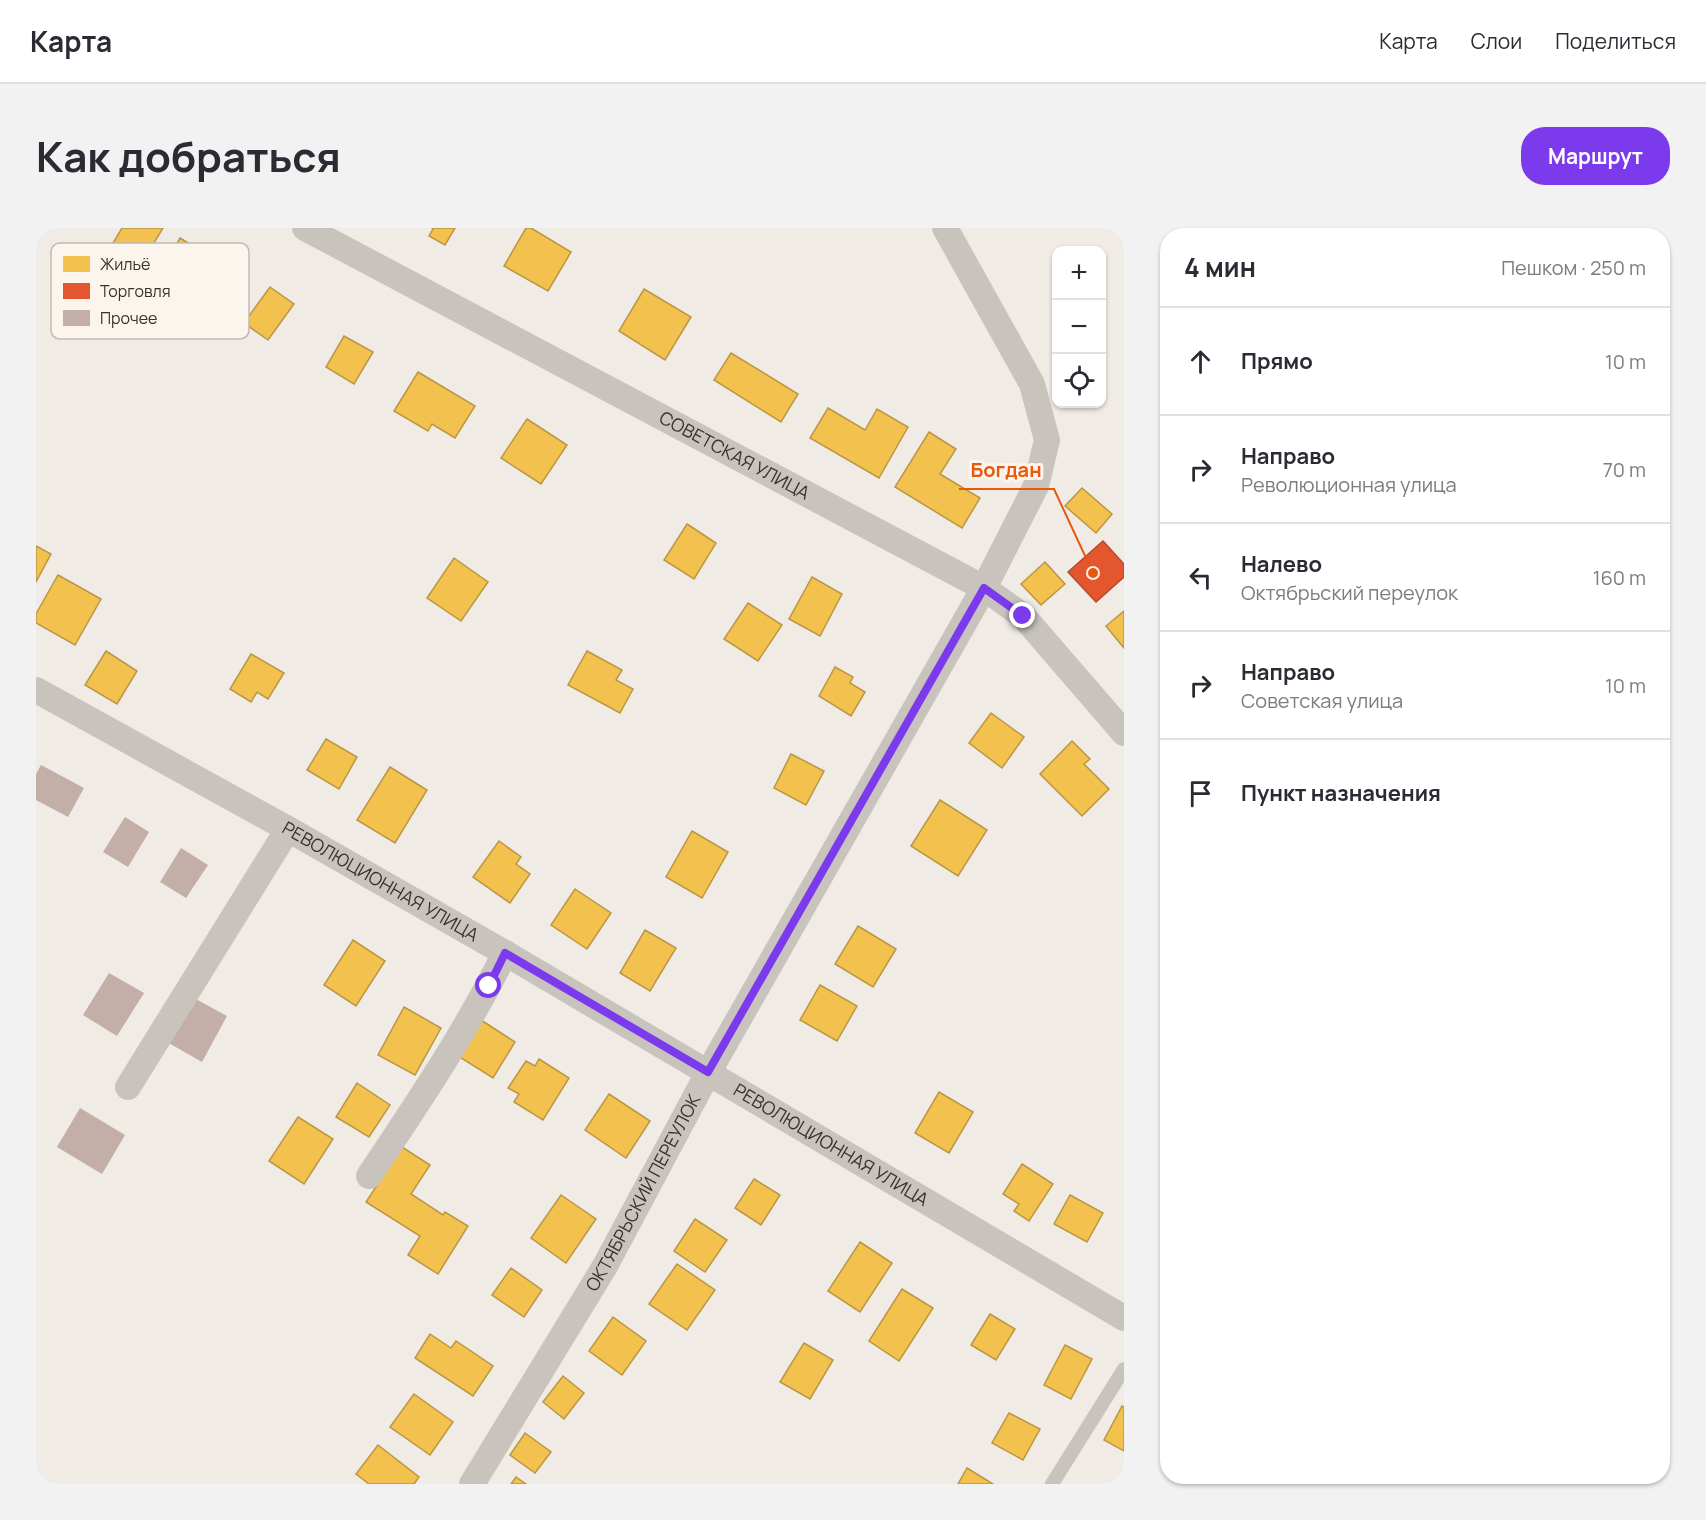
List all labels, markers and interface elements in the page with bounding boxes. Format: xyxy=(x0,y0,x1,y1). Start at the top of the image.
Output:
text: Карта xyxy=(30,22,112,60)
text: Карта xyxy=(1379,27,1438,55)
text: Слои xyxy=(1471,27,1522,55)
text: Поделиться xyxy=(1555,27,1676,55)
text: Как добраться xyxy=(36,127,341,185)
button: Маршрут xyxy=(1521,127,1670,185)
legend xyxy=(51,243,249,339)
map controls xyxy=(1052,246,1106,408)
button: + xyxy=(1052,246,1106,300)
text: 4 мин xyxy=(1184,249,1256,285)
text: Жильё xyxy=(100,253,150,275)
text: Пешком · 250 m xyxy=(1501,254,1646,281)
text: Торговля xyxy=(100,280,171,302)
button: − xyxy=(1052,300,1106,354)
text: Прочее xyxy=(100,307,157,329)
icon: ahead xyxy=(1184,345,1217,378)
text: Прямо xyxy=(1241,346,1313,376)
text: 10 m xyxy=(1605,348,1646,375)
button: locate xyxy=(1052,354,1106,408)
street label: СОВЕТСКАЯ УЛИЦА xyxy=(655,405,815,505)
text: Направо xyxy=(1241,441,1335,471)
callout: Богдан xyxy=(959,451,1054,489)
icon: right xyxy=(1184,453,1217,486)
text: Богдан xyxy=(970,456,1042,483)
text: 70 m xyxy=(1603,456,1646,483)
text: Революционная улица xyxy=(1241,471,1457,498)
text: Налево xyxy=(1241,549,1322,579)
icon: left xyxy=(1184,561,1217,594)
text: 160 m xyxy=(1593,564,1646,591)
text: Октябрьский переулок xyxy=(1241,579,1458,606)
route end xyxy=(1009,602,1035,628)
text: Направо xyxy=(1241,657,1335,687)
icon: right xyxy=(1184,669,1217,702)
text: 10 m xyxy=(1605,672,1646,699)
text: Советская улица xyxy=(1241,687,1403,714)
icon: arrive xyxy=(1184,777,1217,810)
text: Пункт назначения xyxy=(1241,778,1441,808)
street label: РЕВОЛЮЦИОННАЯ УЛИЦА xyxy=(278,815,484,947)
route start xyxy=(475,972,501,998)
street label: РЕВОЛЮЦИОННАЯ УЛИЦА xyxy=(729,1077,934,1211)
street label: ОКТЯБРЬСКИЙ ПЕРЕУЛОК xyxy=(579,1089,706,1295)

